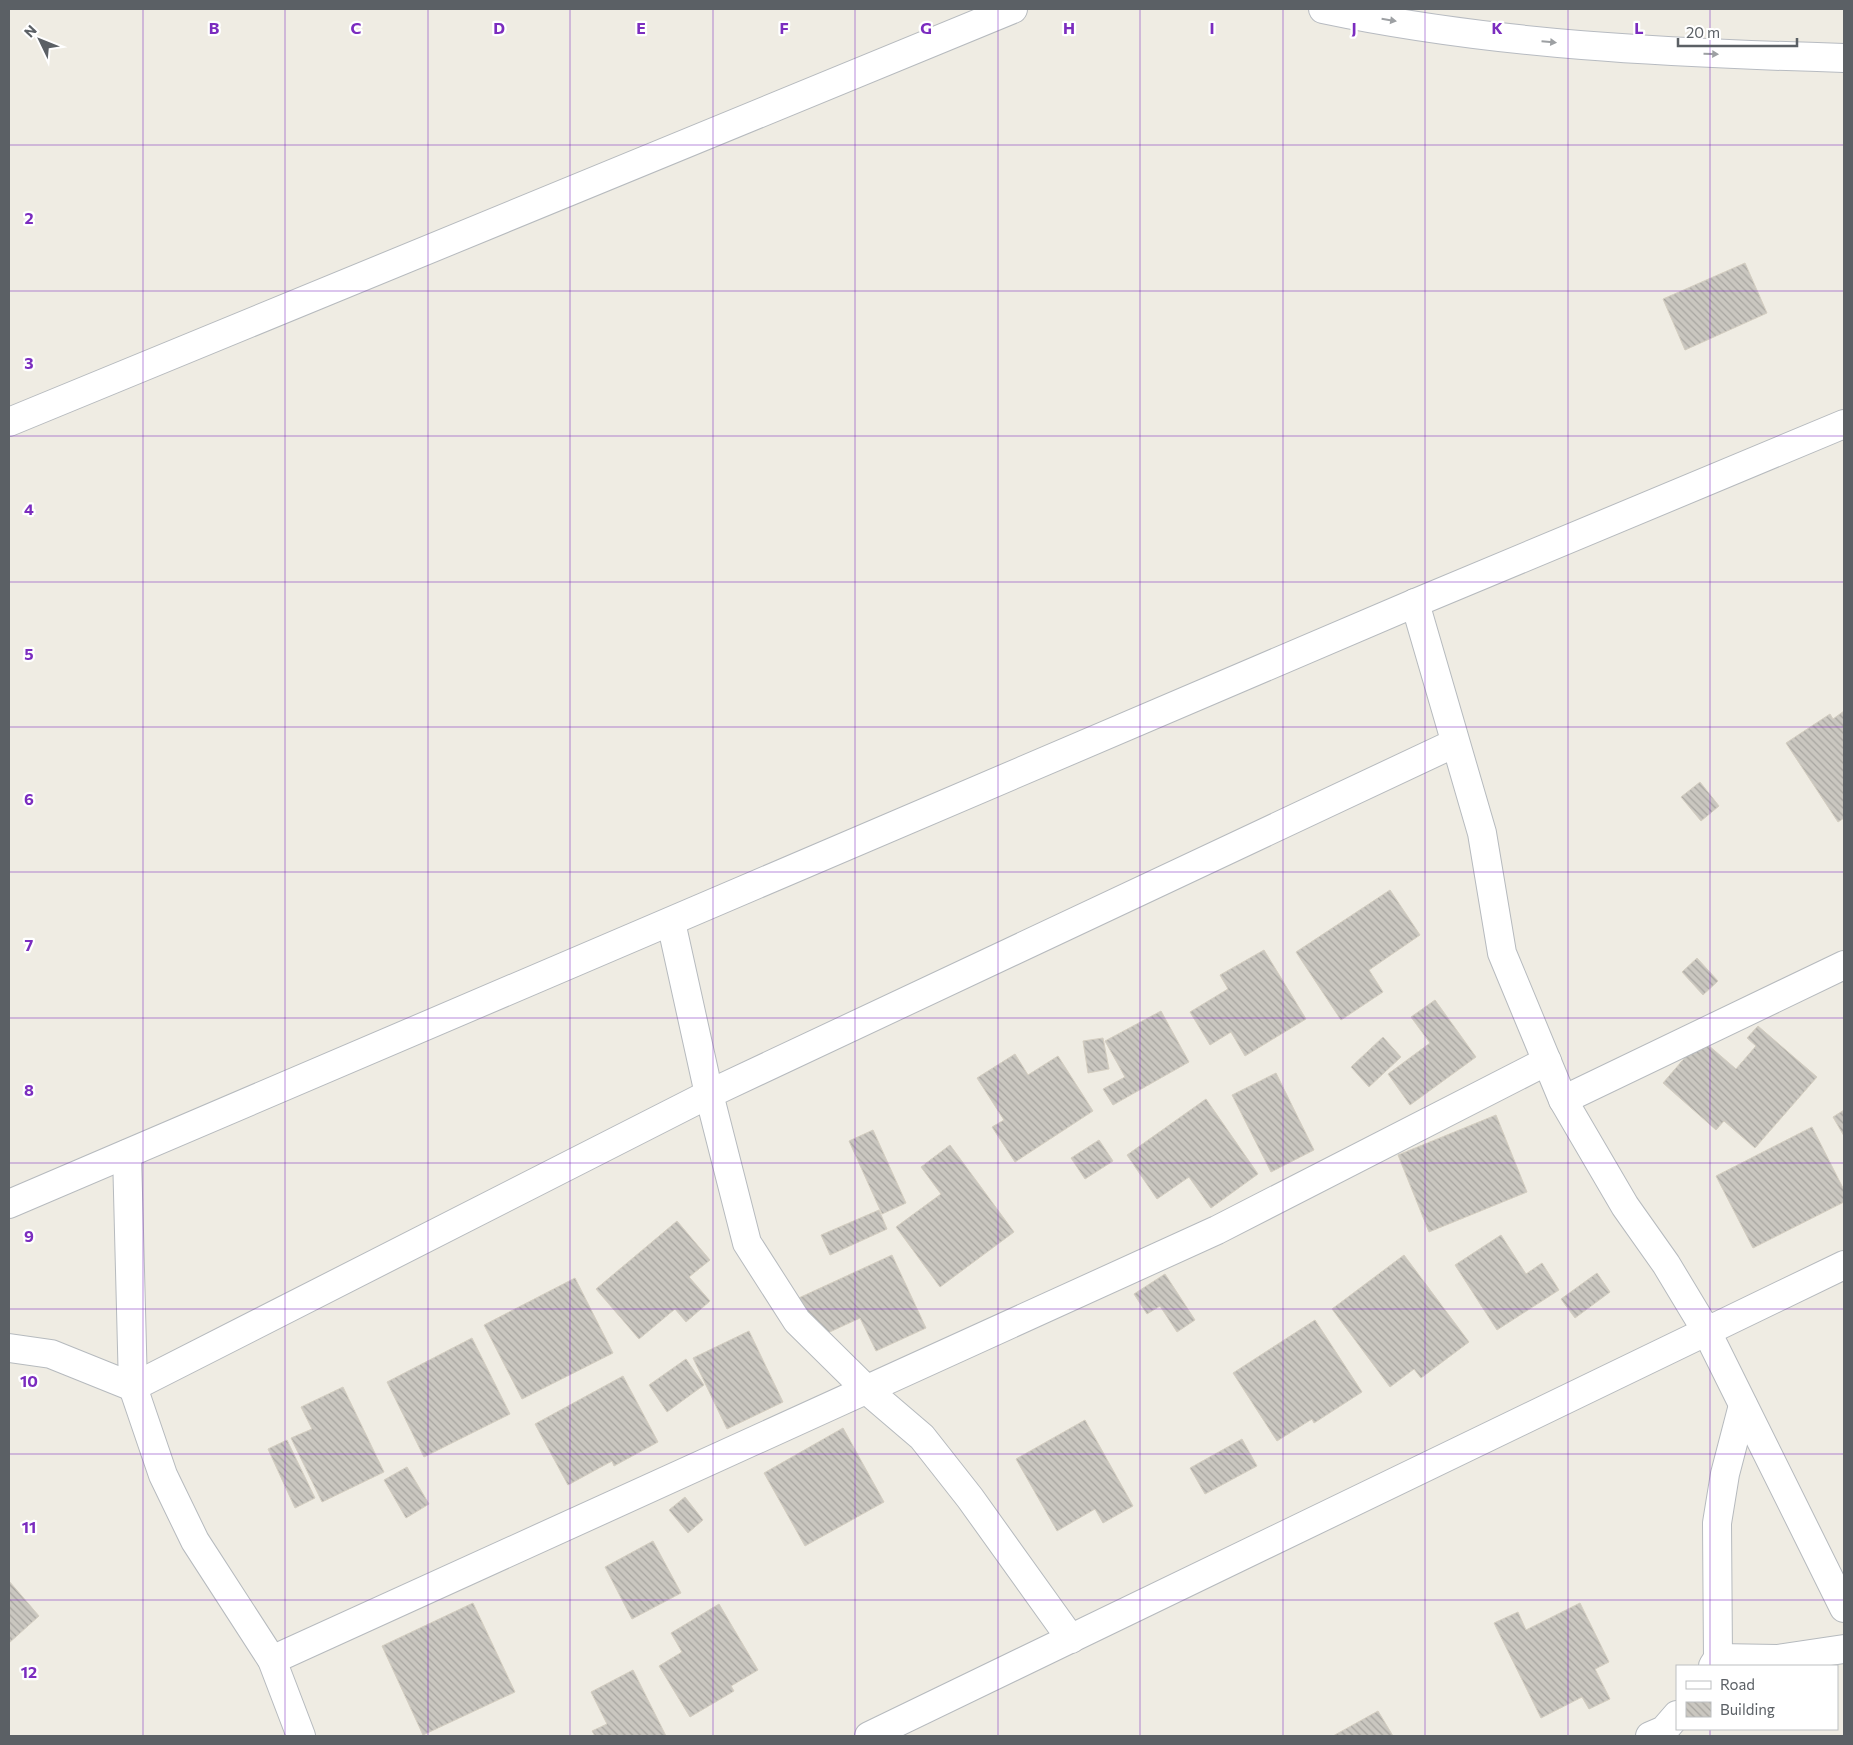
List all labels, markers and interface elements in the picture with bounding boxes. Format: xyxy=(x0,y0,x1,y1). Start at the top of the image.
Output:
north arrow xyxy=(15,15,65,65)
scale bar xyxy=(1678,15,1797,47)
one-way arrow xyxy=(1381,16,1397,24)
text: B xyxy=(209,18,220,37)
text: C xyxy=(351,18,362,37)
text: D xyxy=(493,18,505,37)
text: E xyxy=(636,18,646,37)
text: F xyxy=(779,18,789,37)
text: G xyxy=(920,18,932,37)
text: H xyxy=(1063,18,1075,37)
text: I xyxy=(1209,18,1215,37)
text: J xyxy=(1351,18,1357,37)
text: K xyxy=(1491,18,1503,37)
text: L xyxy=(1634,18,1644,37)
text: N xyxy=(20,21,40,40)
text: 20 m xyxy=(1686,23,1720,41)
one-way arrow xyxy=(1542,38,1558,46)
one-way arrow xyxy=(1704,50,1720,58)
text: 2 xyxy=(24,208,34,227)
text: 3 xyxy=(24,353,34,372)
text: 4 xyxy=(24,499,34,518)
text: 5 xyxy=(24,644,34,663)
text: 6 xyxy=(24,789,34,808)
text: 7 xyxy=(25,935,34,954)
text: 8 xyxy=(24,1080,34,1099)
text: 9 xyxy=(24,1226,34,1245)
text: 10 xyxy=(20,1371,38,1390)
text: 11 xyxy=(22,1517,36,1536)
text: 12 xyxy=(21,1662,37,1681)
legend xyxy=(1676,1665,1838,1730)
text: Road xyxy=(1720,1675,1755,1693)
text: Building xyxy=(1720,1700,1775,1718)

